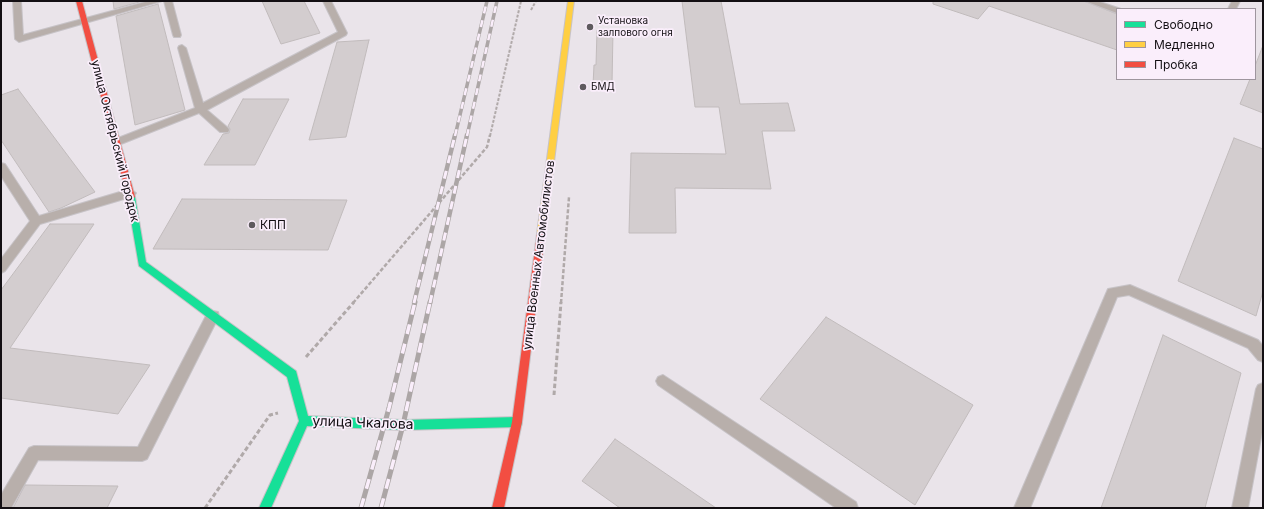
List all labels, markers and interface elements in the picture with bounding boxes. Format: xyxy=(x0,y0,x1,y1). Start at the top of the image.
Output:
legend xyxy=(1116,8,1256,80)
place label: Установка залпового огня xyxy=(598,15,673,38)
text: Свободно xyxy=(1154,17,1213,32)
marker: Установка залпового огня xyxy=(585,22,595,32)
text: Медленно xyxy=(1154,37,1215,52)
text: Пробка xyxy=(1154,57,1198,72)
street label: улица Октябрьский Городок xyxy=(88,59,142,223)
place label: БМД xyxy=(591,81,615,93)
marker: БМД xyxy=(578,82,588,92)
street label: улица Военных Автомобилистов xyxy=(520,159,558,351)
place label: КПП xyxy=(260,218,286,232)
marker: КПП xyxy=(247,220,257,230)
street label: улица Чкалова xyxy=(312,413,414,433)

